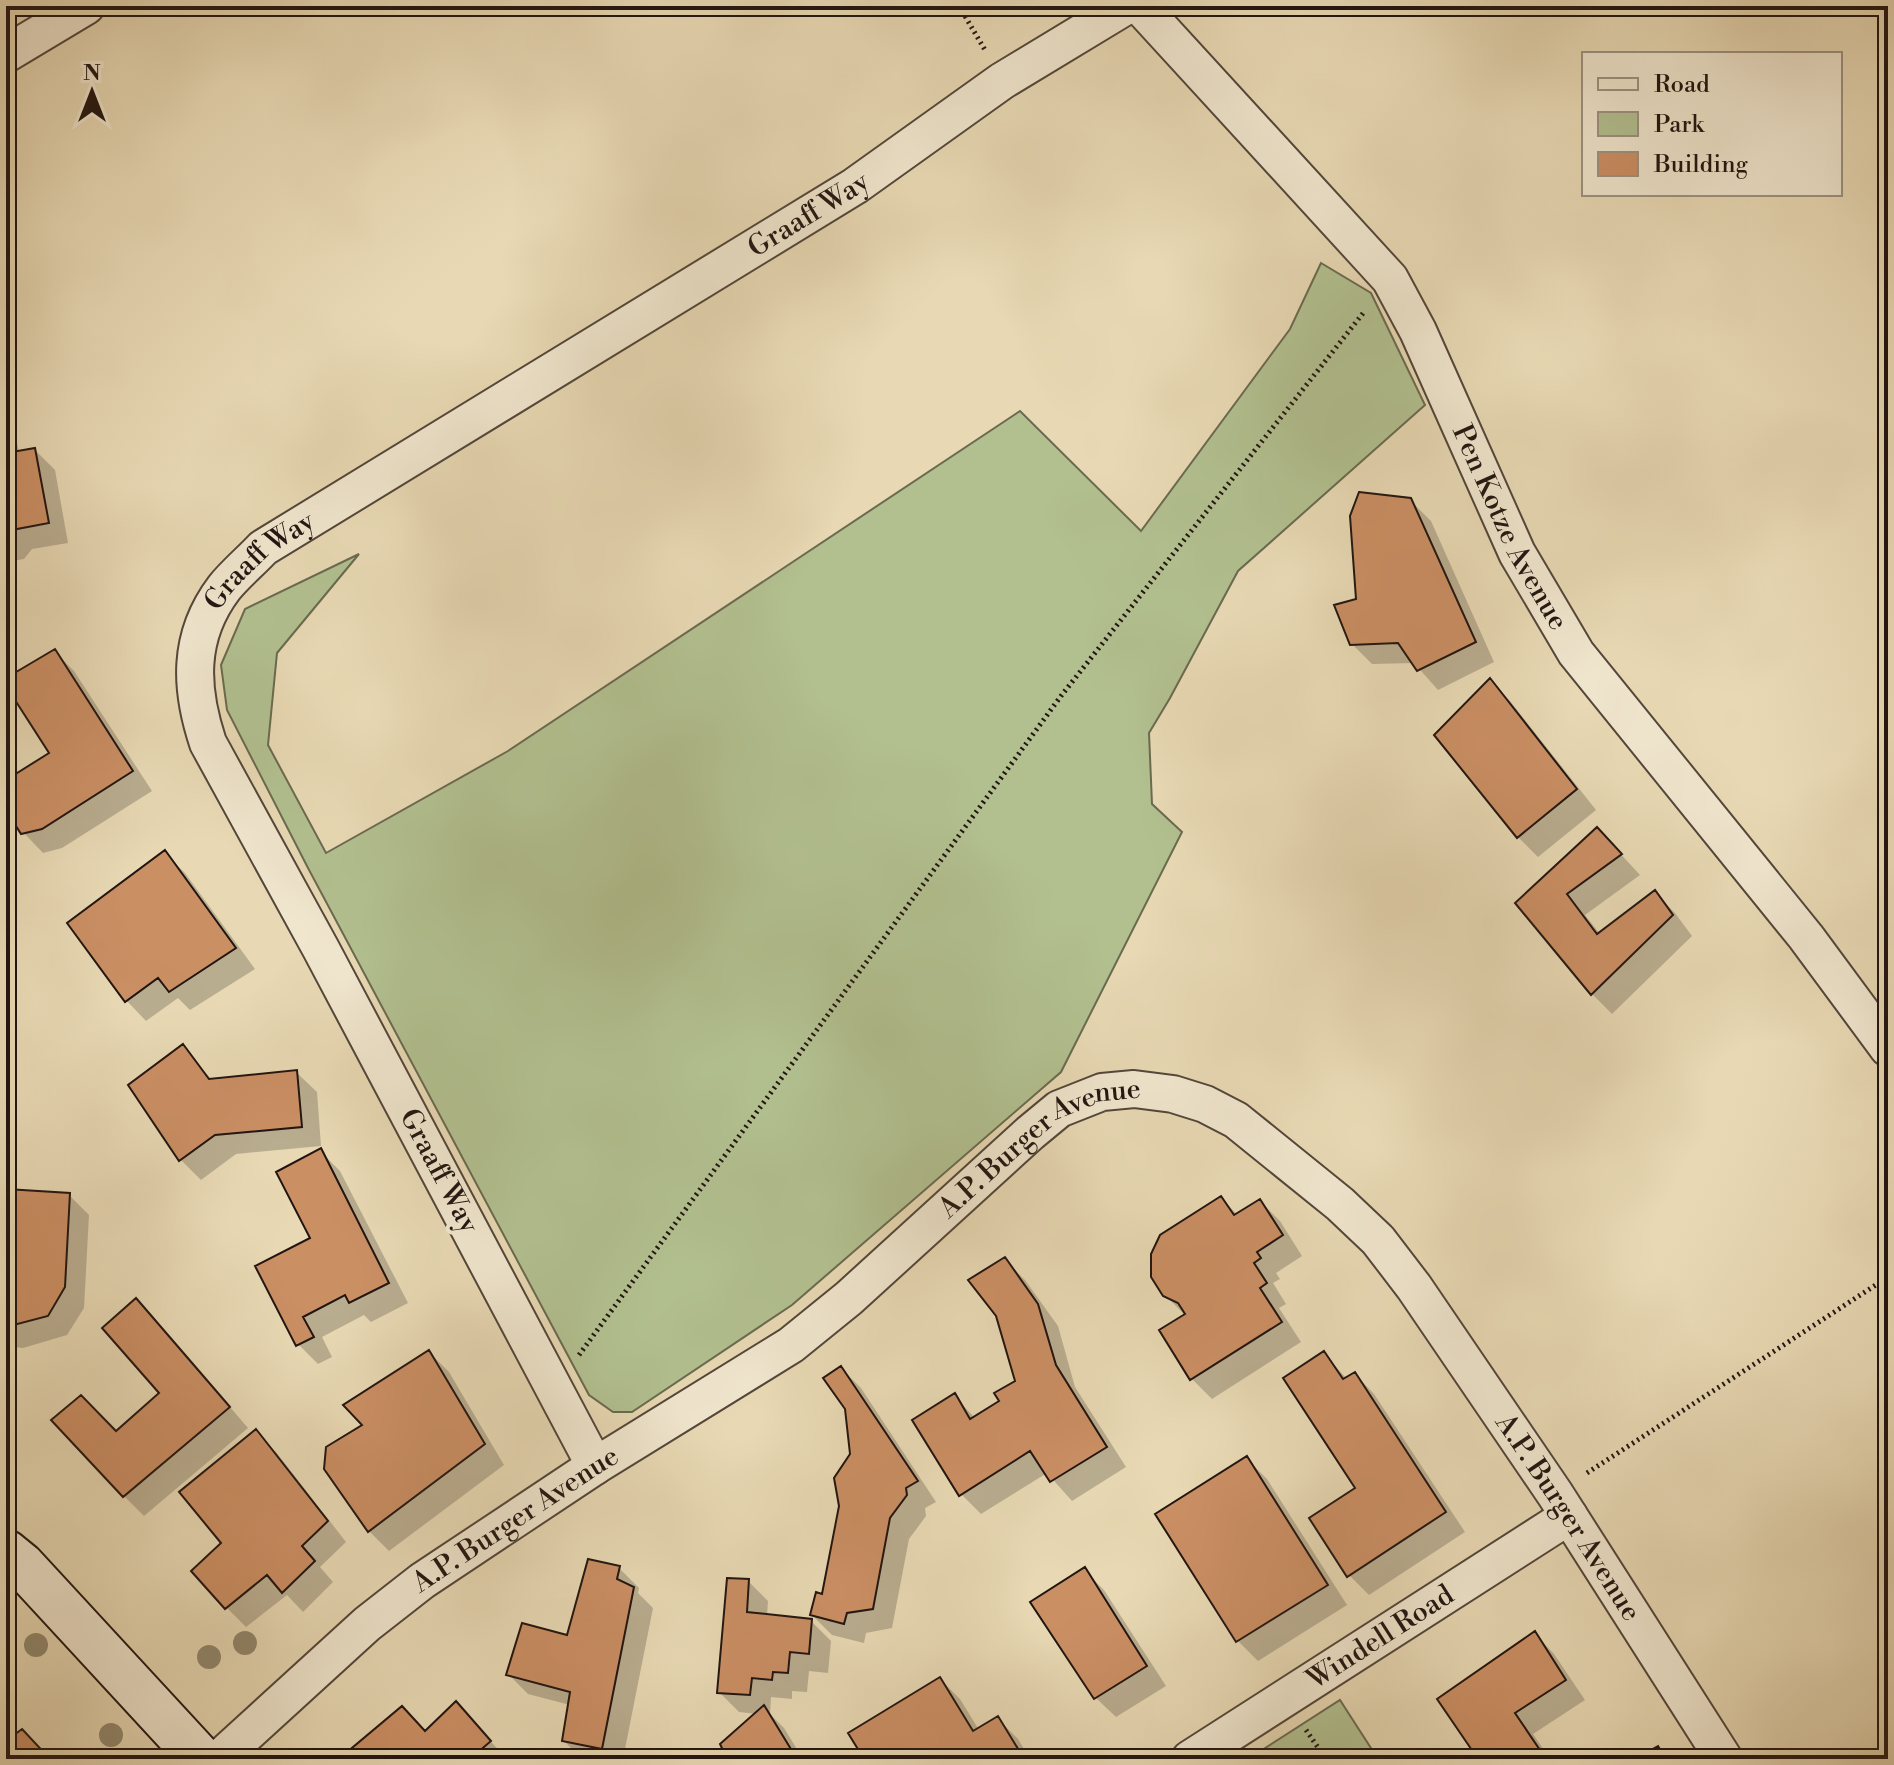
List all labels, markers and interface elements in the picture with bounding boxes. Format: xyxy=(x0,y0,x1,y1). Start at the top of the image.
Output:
north arrow xyxy=(52,52,132,132)
legend xyxy=(1582,52,1842,196)
text: N xyxy=(83,60,101,87)
text: Road xyxy=(1654,70,1710,100)
text: Park xyxy=(1654,110,1705,140)
text: Building xyxy=(1653,150,1748,180)
street label: Graaff Way xyxy=(741,164,876,265)
street label: Pen Kotze Avenue xyxy=(1444,419,1576,636)
street label: Graaff Way xyxy=(196,503,321,617)
street label: A.P. Burger Avenue xyxy=(930,1071,1142,1226)
street label: Graaff Way xyxy=(392,1103,487,1240)
street label: A.P. Burger Avenue xyxy=(1487,1406,1649,1627)
street label: A.P. Burger Avenue xyxy=(404,1438,625,1601)
street label: Windell Road xyxy=(1299,1577,1460,1698)

